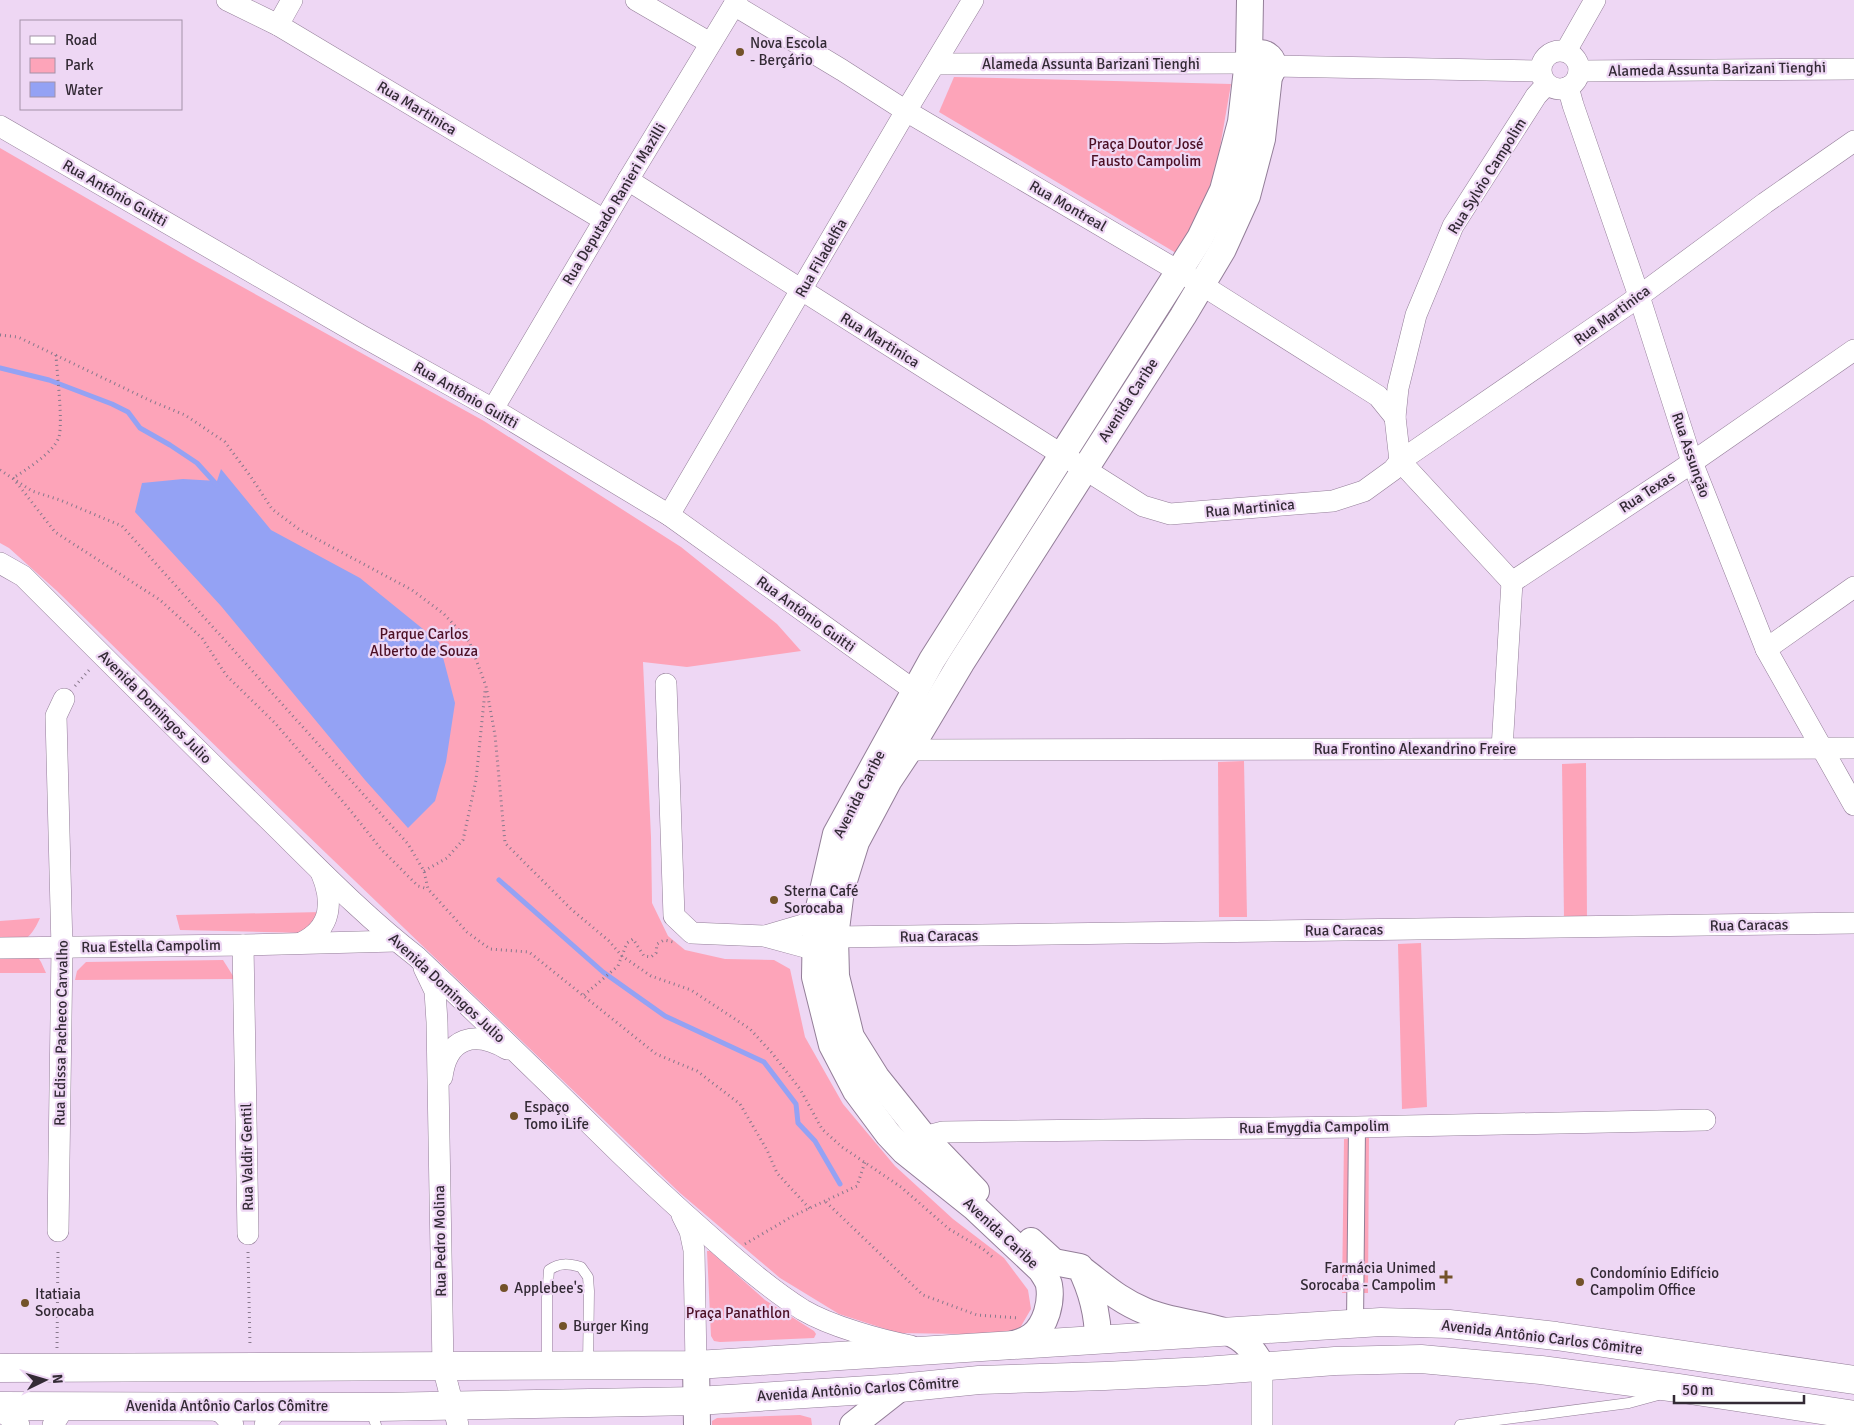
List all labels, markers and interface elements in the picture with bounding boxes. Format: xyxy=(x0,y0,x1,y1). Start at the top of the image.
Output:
legend xyxy=(20,20,182,110)
text: Road xyxy=(65,31,97,49)
place label: Nova Escola - Berçário xyxy=(750,34,827,69)
marker: Nova Escola - Berçário xyxy=(734,46,746,58)
street label: Alameda Assunta Barizani Tienghi xyxy=(982,55,1200,73)
text: Park xyxy=(65,56,94,74)
street label: Alameda Assunta Barizani Tienghi xyxy=(1608,58,1826,80)
street label: Rua Martinica xyxy=(374,77,460,139)
text: Water xyxy=(65,81,103,99)
street label: Rua Sylvio Campolim xyxy=(1444,115,1530,237)
street label: Rua Deputado Ranieri Mazilli xyxy=(559,120,669,288)
park label: Praça Doutor José Fausto Campolim xyxy=(1088,135,1204,170)
street label: Rua Antônio Guitti xyxy=(59,156,171,230)
street label: Rua Montreal xyxy=(1026,177,1110,235)
street label: Rua Filadelfia xyxy=(791,216,851,300)
street label: Rua Martinica xyxy=(1570,281,1654,349)
street label: Rua Martinica xyxy=(837,309,923,371)
street label: Avenida Caribe xyxy=(1094,355,1162,445)
street label: Rua Antônio Guitti xyxy=(410,358,522,432)
street label: Rua Assunção xyxy=(1668,410,1714,500)
street label: Rua Texas xyxy=(1616,467,1678,517)
street label: Rua Martinica xyxy=(1205,495,1295,521)
street label: Rua Antônio Guitti xyxy=(753,572,859,656)
park label: Parque Carlos Alberto de Souza xyxy=(370,625,478,660)
street label: Avenida Domingos Julio xyxy=(95,647,215,767)
street label: Rua Frontino Alexandrino Freire xyxy=(1314,740,1516,758)
street label: Avenida Caribe xyxy=(829,747,889,841)
place label: Sterna Café Sorocaba xyxy=(784,882,859,917)
marker: Sterna Café Sorocaba xyxy=(768,894,780,906)
street label: Rua Caracas xyxy=(1710,915,1789,935)
street label: Rua Caracas xyxy=(1305,920,1384,940)
street label: Rua Caracas xyxy=(900,926,979,946)
street label: Avenida Domingos Julio xyxy=(385,929,509,1047)
street label: Rua Estella Campolim xyxy=(81,936,221,956)
street label: Rua Edissa Pacheco Carvalho xyxy=(50,940,72,1126)
place label: Espaço Tomo iLife xyxy=(524,1098,589,1133)
street label: Rua Valdir Gentil xyxy=(237,1103,257,1211)
marker: Espaço Tomo iLife xyxy=(508,1110,520,1122)
street label: Rua Emygdia Campolim xyxy=(1239,1117,1389,1137)
street label: Rua Pedro Molina xyxy=(430,1185,450,1297)
street label: Avenida Caribe xyxy=(960,1194,1042,1272)
place label: Farmácia Unimed Sorocaba - Campolim xyxy=(1300,1259,1436,1294)
place label: Condomínio Edifício Campolim Office xyxy=(1590,1264,1719,1299)
marker: Farmácia Unimed Sorocaba - Campolim xyxy=(1440,1271,1452,1283)
marker: Condomínio Edifício Campolim Office xyxy=(1574,1276,1586,1288)
place label: Applebee's xyxy=(514,1279,584,1297)
marker: Applebee's xyxy=(498,1282,510,1294)
place label: Itatiaia Sorocaba xyxy=(35,1285,94,1320)
marker: Itatiaia Sorocaba xyxy=(19,1297,31,1309)
park label: Praça Panathlon xyxy=(686,1304,790,1322)
street label: Avenida Antônio Carlos Cômitre xyxy=(1440,1316,1644,1358)
place label: Burger King xyxy=(573,1317,649,1335)
marker: Burger King xyxy=(557,1320,569,1332)
north arrow xyxy=(20,1355,70,1405)
scale bar xyxy=(1674,1372,1804,1404)
text: N xyxy=(49,1373,66,1385)
street label: Avenida Antônio Carlos Cômitre xyxy=(756,1373,960,1405)
text: 50 m xyxy=(1682,1381,1713,1399)
street label: Avenida Antônio Carlos Cômitre xyxy=(126,1397,328,1415)

